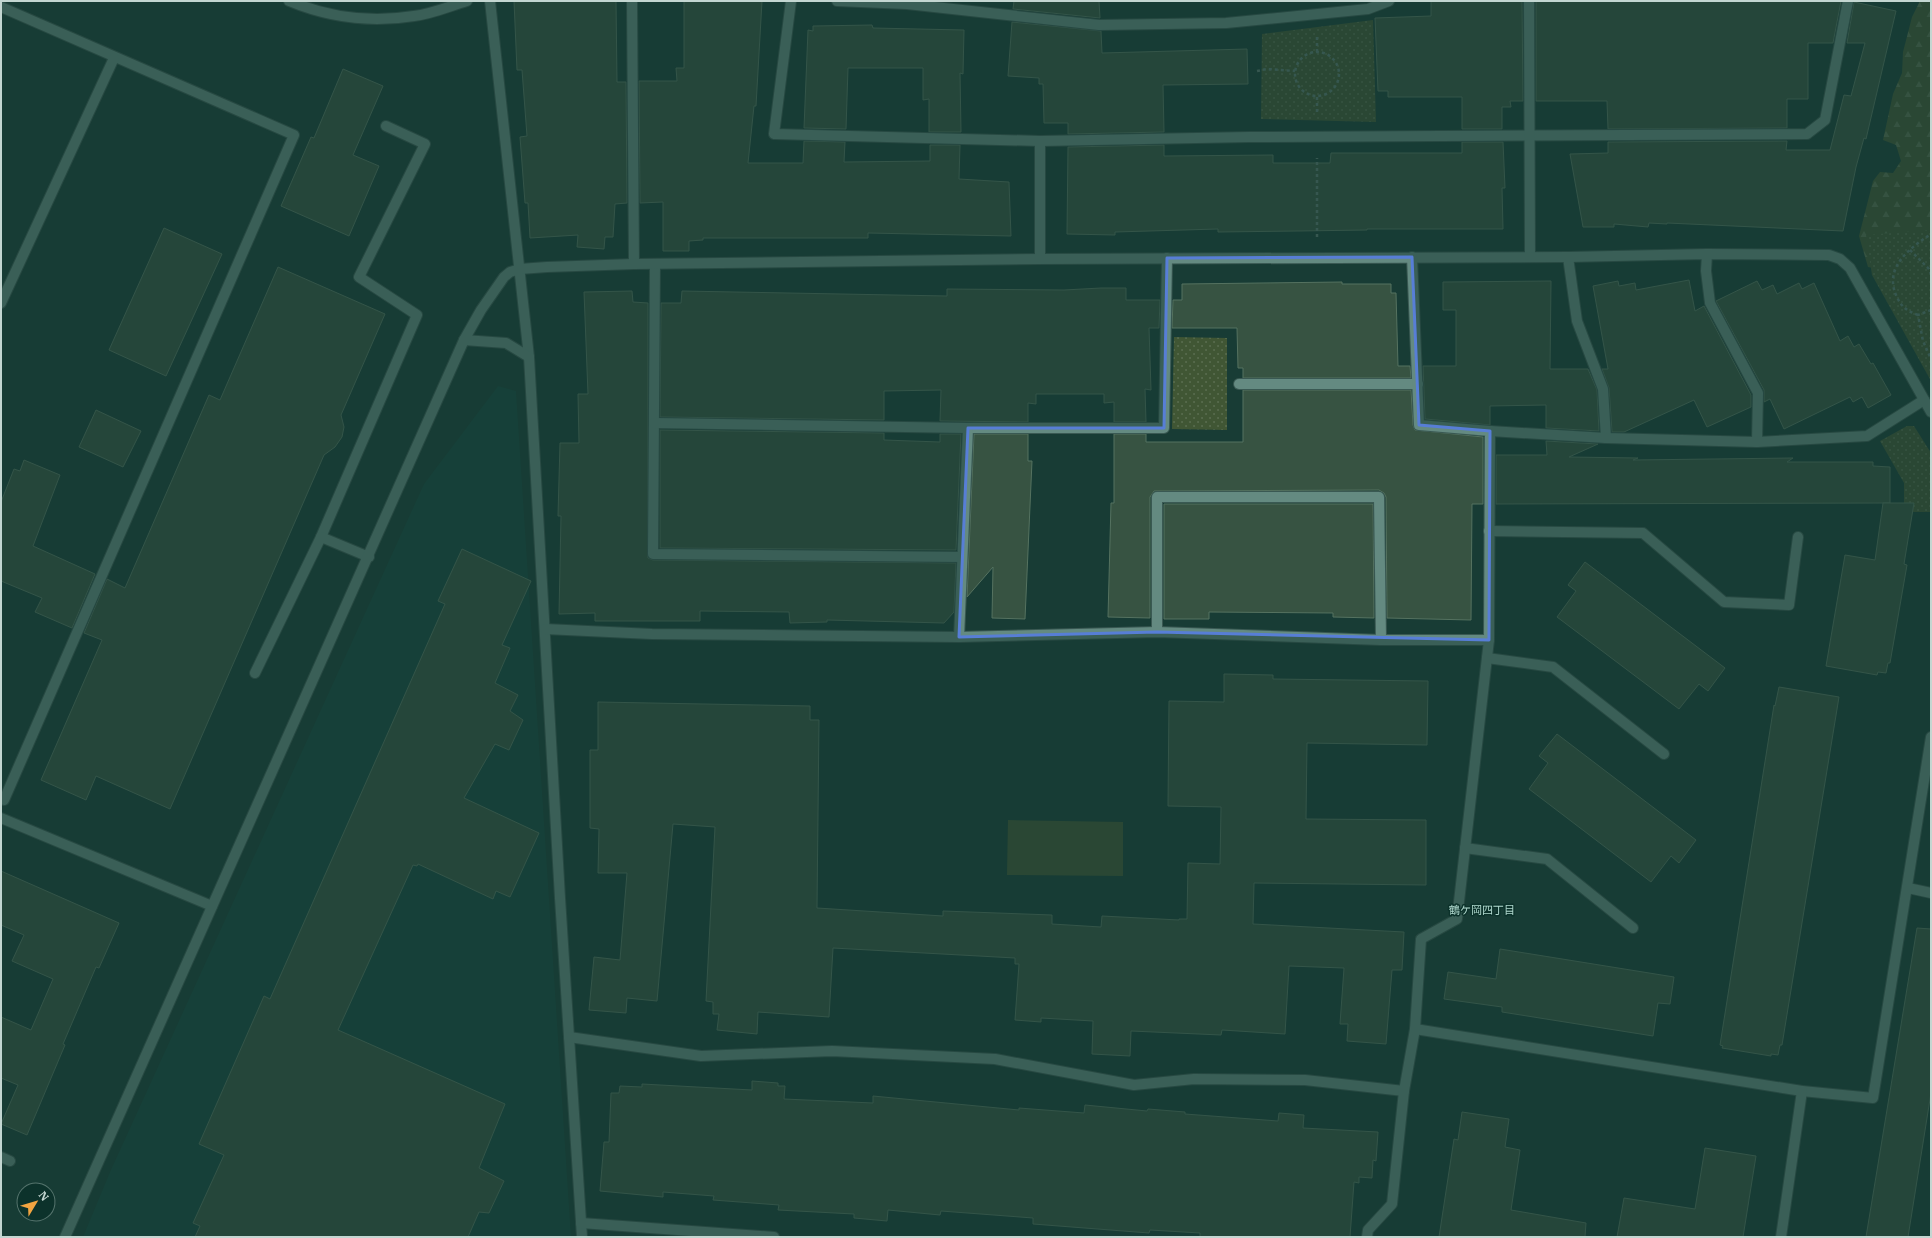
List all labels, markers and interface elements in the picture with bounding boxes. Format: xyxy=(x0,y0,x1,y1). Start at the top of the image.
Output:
district label: 鶴ケ岡四丁目 xyxy=(1449,903,1515,917)
north arrow xyxy=(16,1182,56,1222)
text: N xyxy=(36,1188,52,1204)

